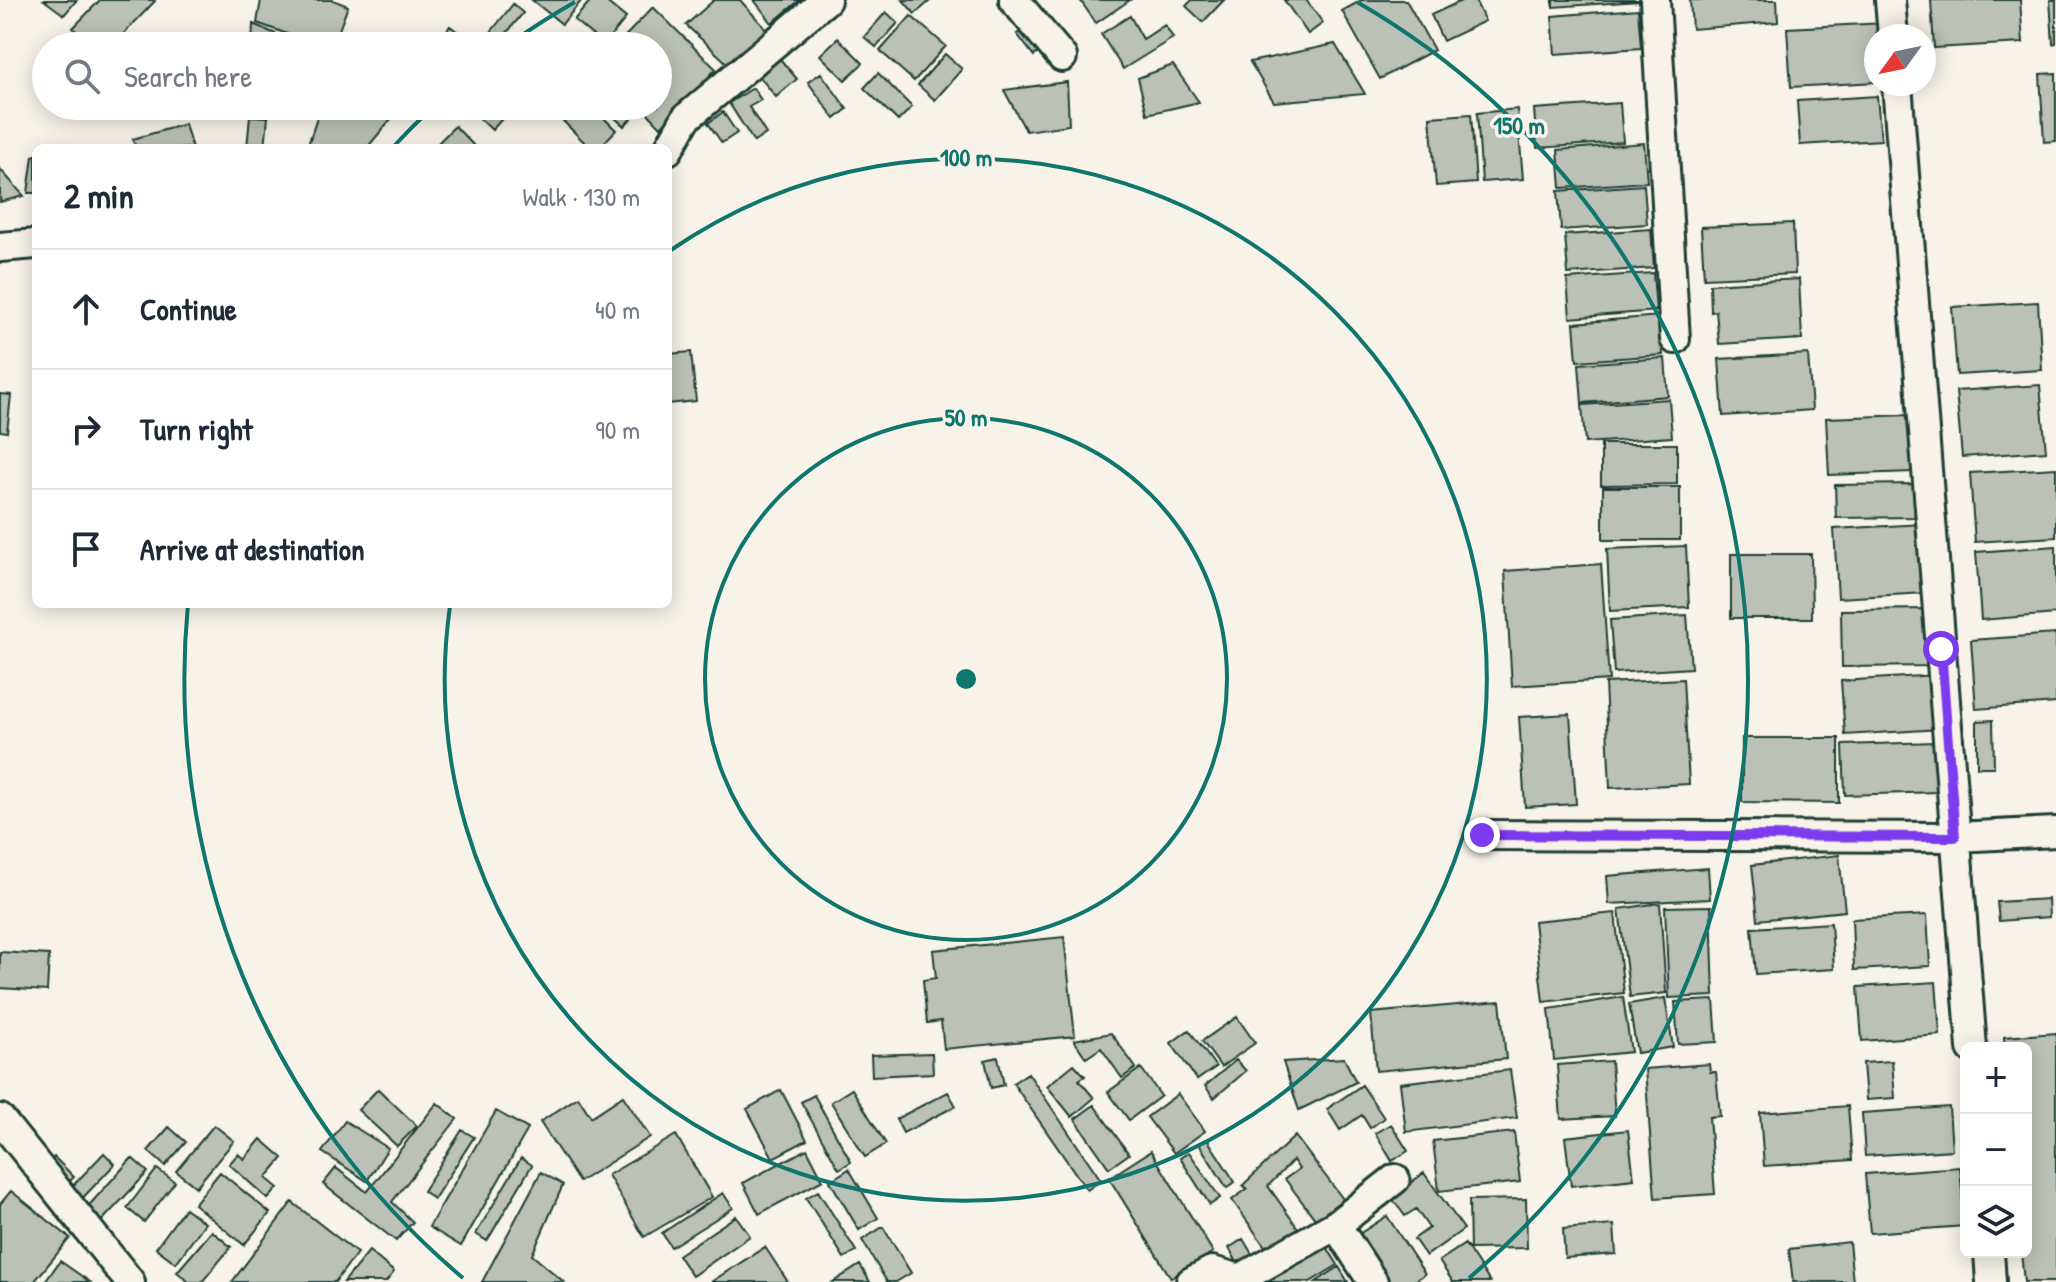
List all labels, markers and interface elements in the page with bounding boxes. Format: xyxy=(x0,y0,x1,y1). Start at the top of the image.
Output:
north arrow xyxy=(1864,24,1936,96)
search box xyxy=(32,32,672,120)
icon: search xyxy=(60,54,104,98)
text: Search here xyxy=(124,56,252,96)
text: 150 m xyxy=(1493,109,1545,141)
text: 100 m xyxy=(940,141,992,173)
text: 2 min xyxy=(64,173,134,219)
text: Walk · 130 m xyxy=(523,179,640,214)
icon: ahead xyxy=(64,287,108,331)
text: Continue xyxy=(140,289,237,329)
text: 40 m xyxy=(595,292,640,327)
text: 50 m xyxy=(945,401,987,433)
icon: right xyxy=(64,407,108,451)
text: Turn right xyxy=(140,409,253,449)
text: 90 m xyxy=(595,412,640,447)
icon: arrive xyxy=(64,527,108,571)
text: Arrive at destination xyxy=(140,529,365,569)
route start xyxy=(1923,631,1959,667)
centre of rings xyxy=(952,665,980,693)
route end xyxy=(1464,817,1500,853)
map controls xyxy=(1960,1042,2032,1258)
button: + xyxy=(1960,1042,2032,1114)
button: − xyxy=(1960,1114,2032,1186)
button: layers xyxy=(1960,1186,2032,1258)

